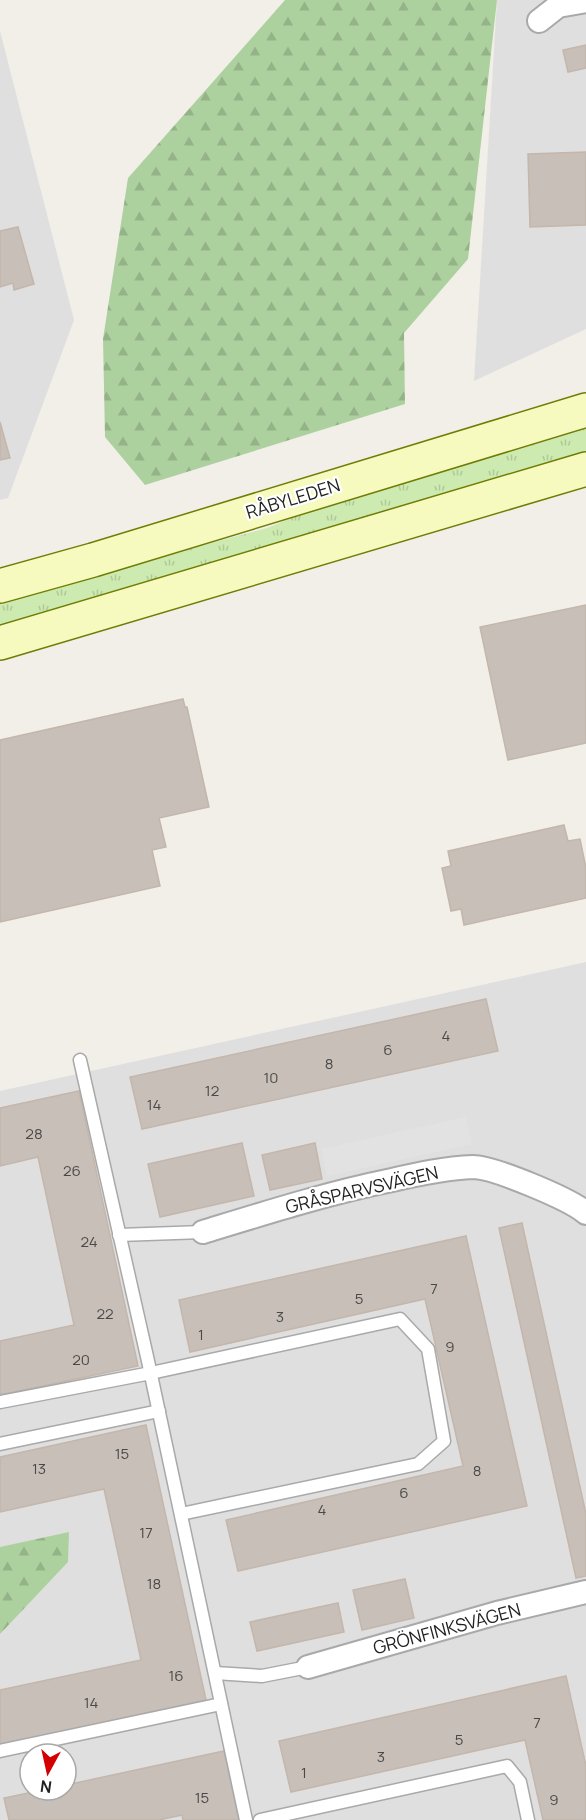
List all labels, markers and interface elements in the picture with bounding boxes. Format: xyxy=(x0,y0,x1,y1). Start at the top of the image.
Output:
street label: RÅBYLEDEN xyxy=(243,472,343,524)
house number: 4 xyxy=(442,1025,451,1046)
house number: 6 xyxy=(383,1039,393,1060)
house number: 8 xyxy=(325,1053,333,1074)
house number: 10 xyxy=(264,1067,279,1088)
house number: 12 xyxy=(205,1080,219,1101)
house number: 14 xyxy=(147,1094,161,1115)
house number: 28 xyxy=(25,1123,43,1144)
house number: 26 xyxy=(63,1160,81,1181)
street label: GRÅSPARVSVÄGEN xyxy=(283,1160,441,1218)
house number: 24 xyxy=(80,1231,98,1252)
house number: 7 xyxy=(430,1278,438,1299)
house number: 5 xyxy=(355,1288,363,1309)
house number: 22 xyxy=(96,1303,114,1324)
house number: 3 xyxy=(276,1306,284,1327)
house number: 1 xyxy=(198,1324,204,1345)
house number: 9 xyxy=(445,1336,455,1357)
house number: 20 xyxy=(72,1349,90,1370)
house number: 15 xyxy=(115,1443,129,1464)
house number: 13 xyxy=(32,1458,46,1479)
house number: 8 xyxy=(473,1460,481,1481)
house number: 6 xyxy=(399,1482,409,1503)
house number: 4 xyxy=(318,1499,327,1520)
house number: 17 xyxy=(139,1522,153,1543)
house number: 18 xyxy=(147,1573,161,1594)
street label: GRÖNFINKSVÄGEN xyxy=(370,1597,523,1659)
house number: 16 xyxy=(168,1665,184,1686)
house number: 14 xyxy=(84,1692,98,1713)
house number: 7 xyxy=(533,1712,541,1733)
house number: 5 xyxy=(455,1729,463,1750)
north arrow xyxy=(18,1742,78,1802)
house number: 3 xyxy=(377,1746,385,1767)
house number: 1 xyxy=(301,1762,307,1783)
text: N xyxy=(39,1775,53,1799)
house number: 15 xyxy=(195,1787,209,1808)
house number: 9 xyxy=(549,1789,559,1810)

